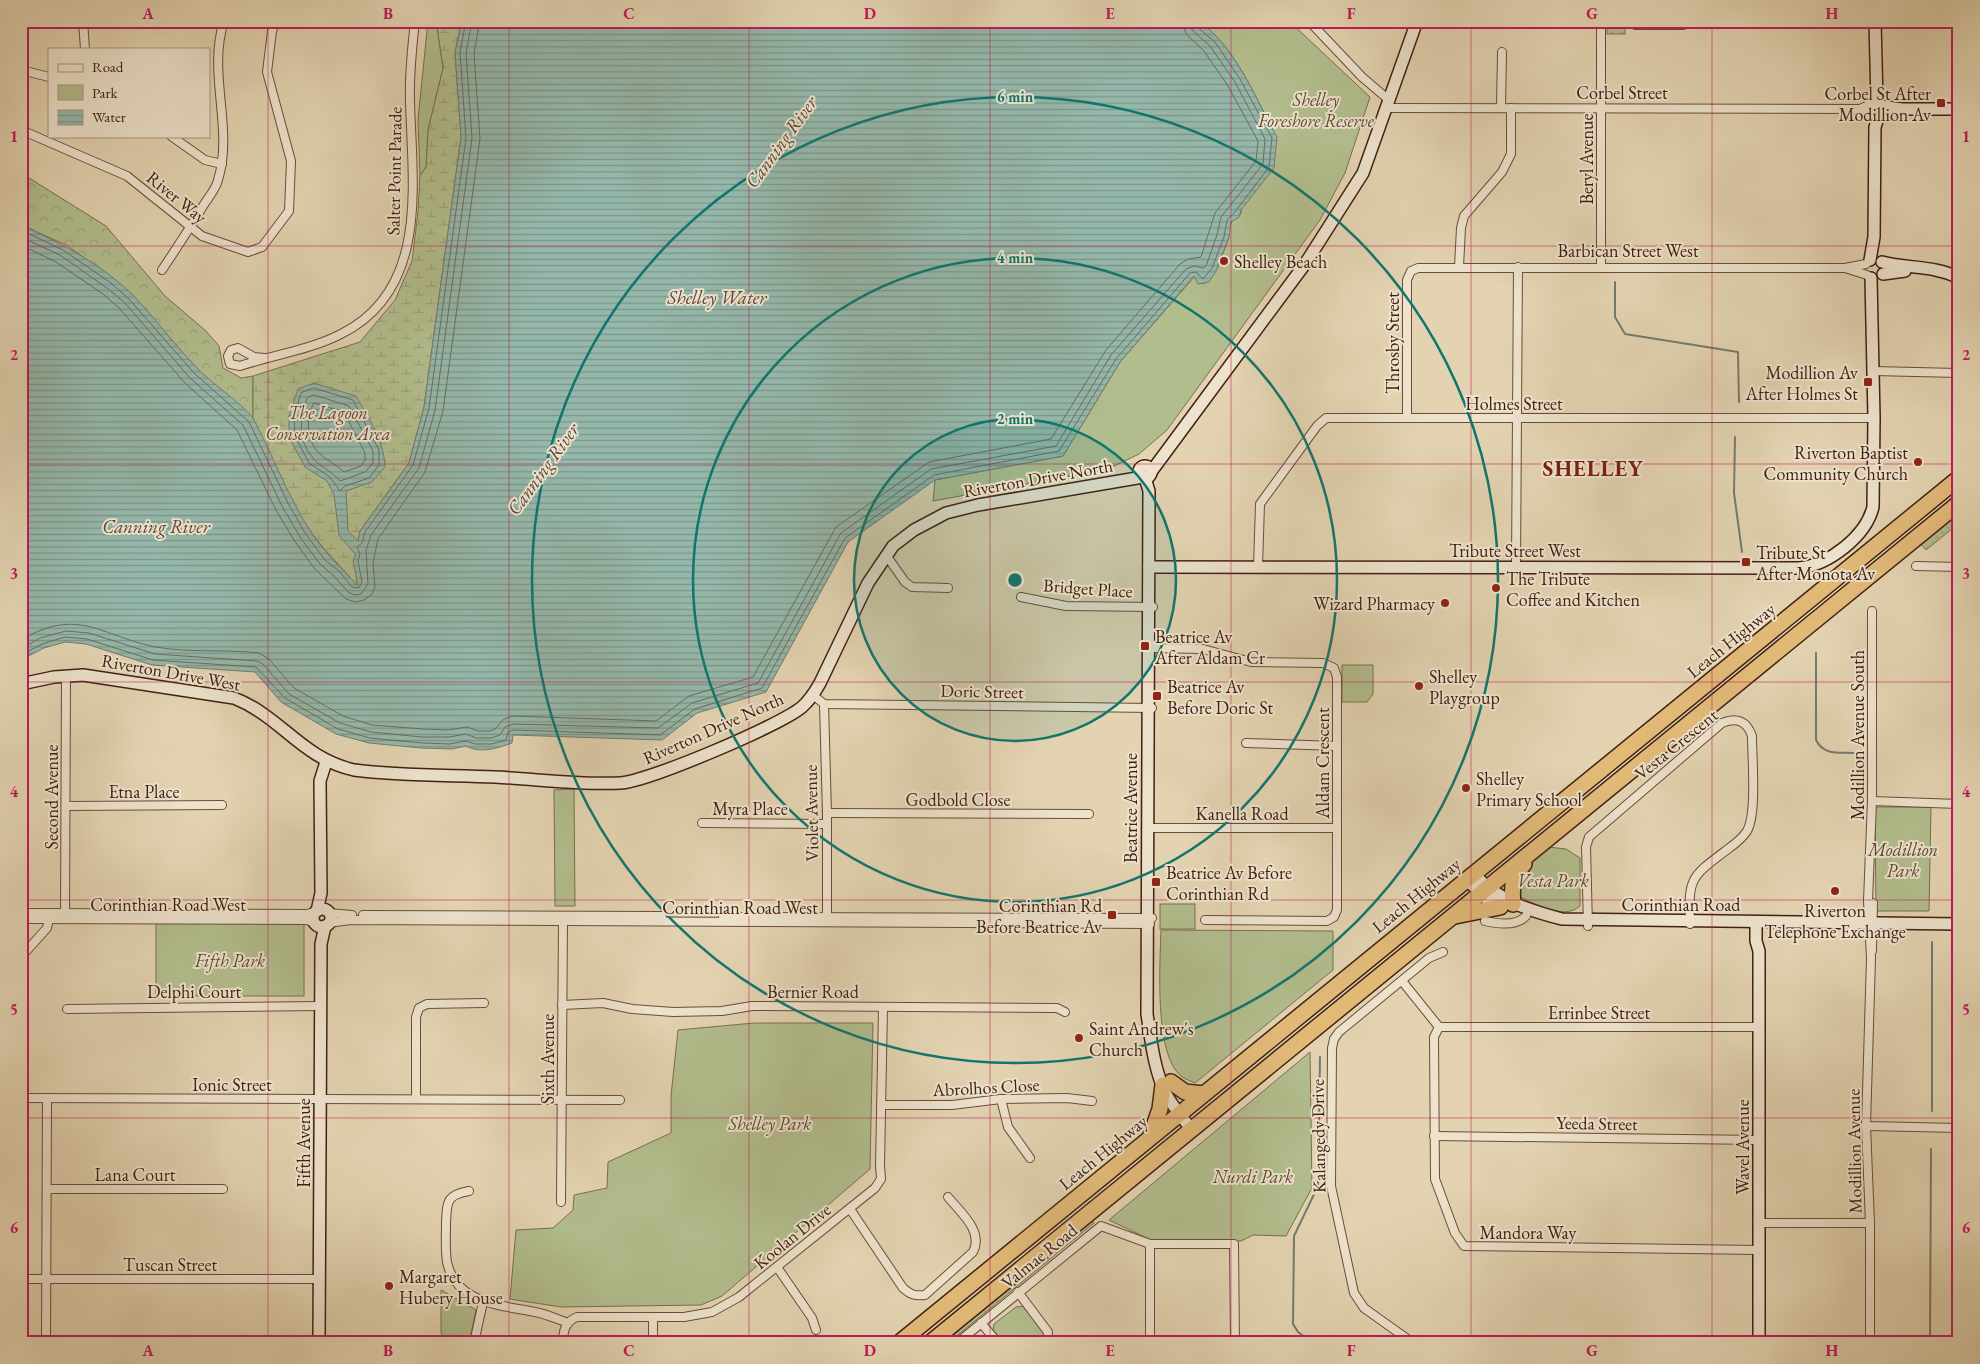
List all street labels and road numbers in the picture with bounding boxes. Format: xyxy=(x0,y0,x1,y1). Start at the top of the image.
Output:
street label: Corbel Street xyxy=(1576,81,1668,104)
street label: Salter Point Parade xyxy=(381,106,407,236)
street label: Beryl Avenue xyxy=(1575,113,1598,205)
street label: River Way xyxy=(142,166,212,228)
street label: Barbican Street West xyxy=(1557,239,1699,262)
street label: Throsby Street xyxy=(1381,292,1404,394)
street label: Holmes Street xyxy=(1465,392,1563,415)
street label: Riverton Drive North xyxy=(961,454,1115,502)
street label: Tribute Street West xyxy=(1449,539,1581,562)
street label: Bridget Place xyxy=(1042,573,1134,603)
street label: Leach Highway xyxy=(1682,597,1780,683)
street label: Riverton Drive West xyxy=(100,648,243,696)
street label: Modillion Avenue South xyxy=(1846,650,1869,820)
street label: Doric Street xyxy=(940,679,1024,703)
street label: Riverton Drive North xyxy=(639,687,787,769)
street label: Vesta Crescent xyxy=(1630,703,1722,785)
street label: Aldam Crescent xyxy=(1311,707,1334,820)
street label: Second Avenue xyxy=(40,745,63,849)
street label: Beatrice Avenue xyxy=(1119,753,1142,863)
street label: Violet Avenue xyxy=(799,764,823,862)
street label: Etna Place xyxy=(108,780,180,803)
street label: Godbold Close xyxy=(906,788,1010,811)
street label: Myra Place xyxy=(712,797,788,820)
street label: Kanella Road xyxy=(1195,802,1289,825)
street label: Leach Highway xyxy=(1367,852,1465,938)
street label: Corinthian Road West xyxy=(90,893,246,916)
street label: Corinthian Road xyxy=(1622,893,1741,916)
street label: Corinthian Road West xyxy=(662,896,818,919)
street label: Delphi Court xyxy=(147,980,241,1003)
street label: Bernier Road xyxy=(767,980,860,1003)
street label: Errinbee Street xyxy=(1548,1001,1651,1024)
street label: Sixth Avenue xyxy=(536,1014,559,1104)
street label: Ionic Street xyxy=(192,1073,272,1096)
street label: Abrolhos Close xyxy=(931,1073,1040,1101)
street label: Kalangedy Drive xyxy=(1306,1079,1330,1193)
street label: Modillion Avenue xyxy=(1841,1088,1867,1214)
street label: Fifth Avenue xyxy=(292,1098,315,1188)
street label: Wavel Avenue xyxy=(1731,1099,1754,1195)
street label: Leach Highway xyxy=(1054,1109,1152,1195)
street label: Yeeda Street xyxy=(1556,1111,1638,1135)
street label: Lana Court xyxy=(95,1163,176,1186)
street label: Koolan Drive xyxy=(749,1198,835,1274)
street label: Valmae Road xyxy=(996,1218,1082,1294)
street label: Mandora Way xyxy=(1480,1221,1577,1244)
street label: Tuscan Street xyxy=(123,1253,217,1276)

